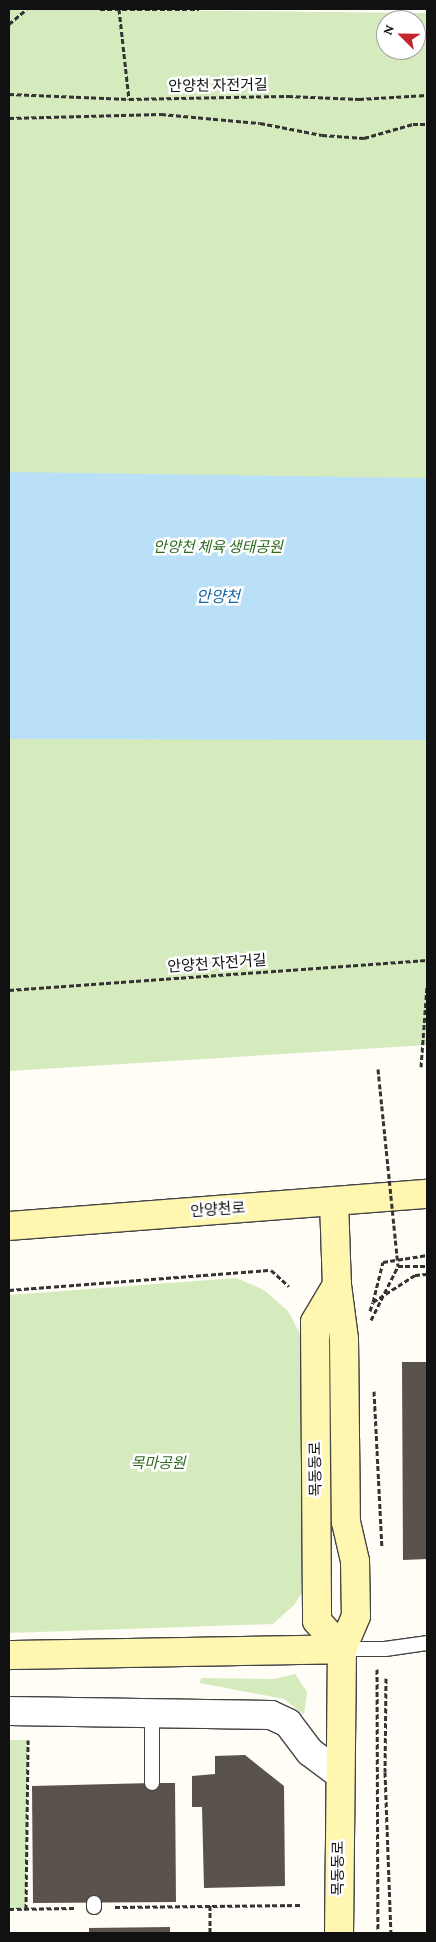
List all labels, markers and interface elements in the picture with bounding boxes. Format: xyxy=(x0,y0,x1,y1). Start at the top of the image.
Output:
north arrow xyxy=(376,10,426,60)
text: N xyxy=(379,22,397,37)
street label: 안양천 자전거길 xyxy=(168,76,268,96)
park label: 안양천 체육 생태공원 xyxy=(153,539,283,557)
water label: 안양천 xyxy=(196,587,240,607)
street label: 안양천 자전거길 xyxy=(167,952,267,976)
street label: 안양천로 xyxy=(190,1199,246,1221)
street label: 목동동로 xyxy=(307,1441,325,1497)
park label: 목마공원 xyxy=(130,1455,186,1473)
street label: 목동동로 xyxy=(330,1840,348,1896)

